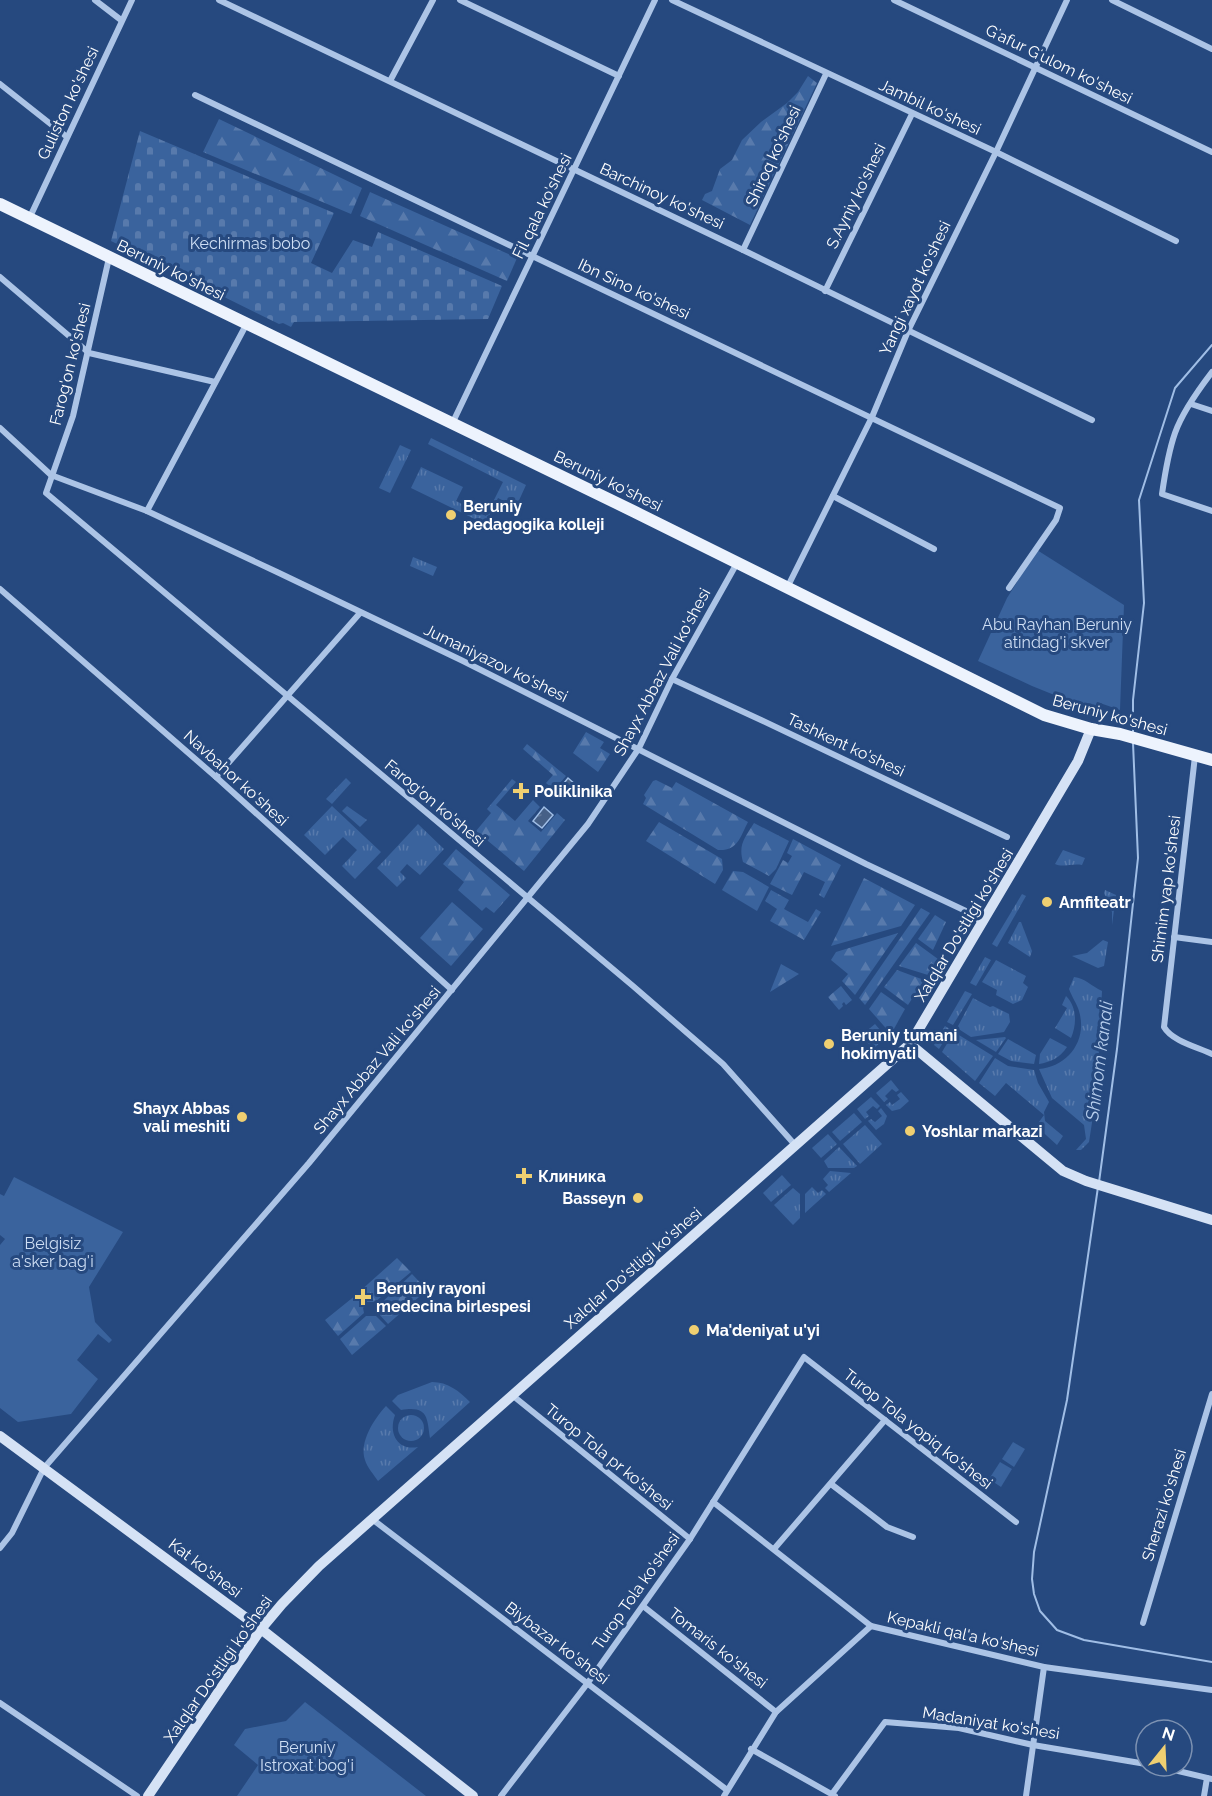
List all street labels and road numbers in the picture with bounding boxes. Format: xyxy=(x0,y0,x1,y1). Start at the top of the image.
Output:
street label: Gʻafur Gʻulom ko'shesi xyxy=(983,20,1135,108)
street label: Guliston ko'shesi xyxy=(33,43,103,163)
street label: Jambil ko'shesi xyxy=(876,75,984,139)
street label: Shiroq ko'shesi xyxy=(741,102,805,210)
street label: S.Ayniy ko'shesi xyxy=(822,140,890,252)
street label: Fil qala ko'shesi xyxy=(508,150,576,262)
street label: Barchinoy ko'shesi xyxy=(597,159,727,233)
street label: Yangi xayot ko'shesi xyxy=(876,218,954,358)
street label: Beruniy ko'shesi xyxy=(114,236,228,304)
street label: Ibn Sino ko'shesi xyxy=(575,255,693,323)
street label: Farog'on ko'shesi xyxy=(46,301,94,427)
street label: Beruniy ko'shesi xyxy=(551,447,665,515)
street label: Shayx Abbaz Vali ko'shesi xyxy=(610,585,714,759)
street label: Jumaniyazov ko'shesi xyxy=(421,620,571,706)
street label: Beruniy ko'shesi xyxy=(1050,691,1170,739)
street label: Tashkent ko'shesi xyxy=(784,709,908,781)
street label: Navbahor ko'shesi xyxy=(180,726,292,830)
street label: Farog'on ko'shesi xyxy=(381,755,489,851)
street label: Shimim yap ko'shesi xyxy=(1148,814,1184,964)
street label: Xalqlar Do'stligi ko'shesi xyxy=(911,845,1017,1005)
street label: Shayx Abbaz Vali ko'shesi xyxy=(310,982,444,1138)
street label: Xalqlar Do'stligi ko'shesi xyxy=(561,1203,705,1333)
street label: Turop Tola yopiq ko'shesi xyxy=(840,1365,996,1493)
street label: Turop Tola pr ko'shesi xyxy=(542,1400,676,1514)
street label: Sherazi ko'shesi xyxy=(1138,1447,1190,1563)
street label: Turop Tola ko'shesi xyxy=(588,1529,684,1653)
street label: Kat ko'shesi xyxy=(165,1534,245,1602)
street label: Xalqlar Do'stligi ko'shesi xyxy=(160,1592,276,1746)
street label: Biybazar ko'shesi xyxy=(501,1598,613,1688)
street label: Tomaris ko'shesi xyxy=(665,1604,771,1692)
street label: Kepakli qal'a ko'shesi xyxy=(885,1607,1041,1661)
street label: Madaniyat ko'shesi xyxy=(921,1703,1061,1743)

